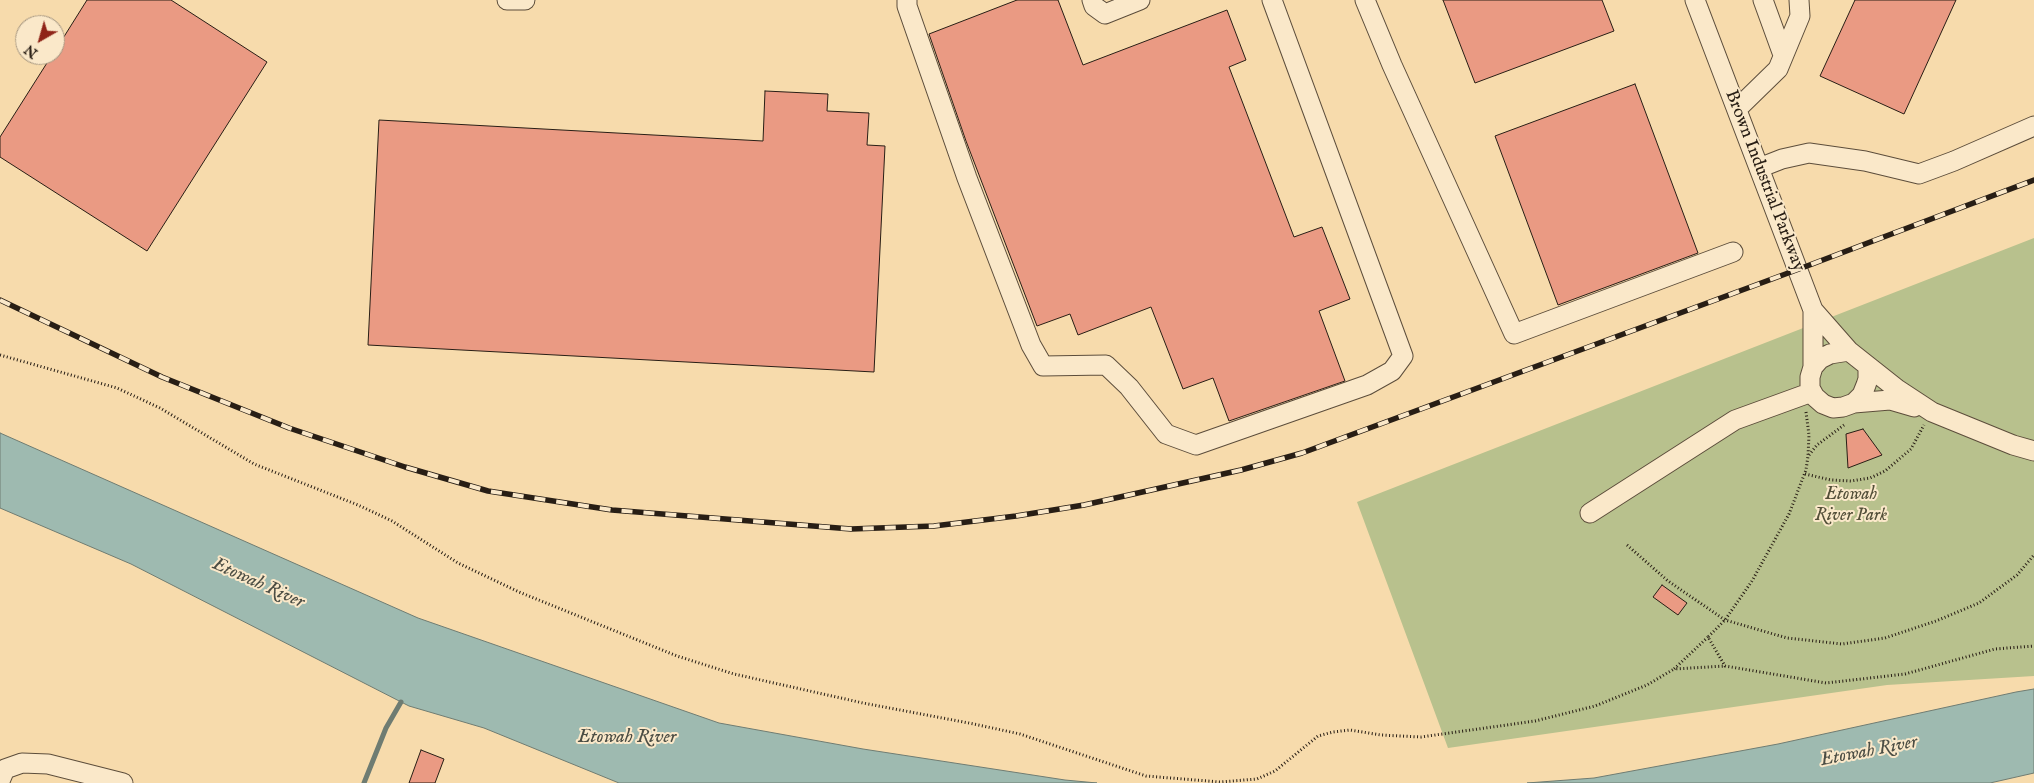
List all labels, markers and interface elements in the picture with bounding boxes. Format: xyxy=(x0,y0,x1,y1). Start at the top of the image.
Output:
north arrow xyxy=(15,15,65,65)
text: N xyxy=(21,40,42,62)
street label: Brown Industrial Parkway xyxy=(1719,87,1809,275)
park label: Etowah River Park xyxy=(1815,484,1887,526)
water label: Etowah River xyxy=(208,554,308,614)
water label: Etowah River xyxy=(578,727,676,749)
water label: Etowah River xyxy=(1818,731,1920,773)

